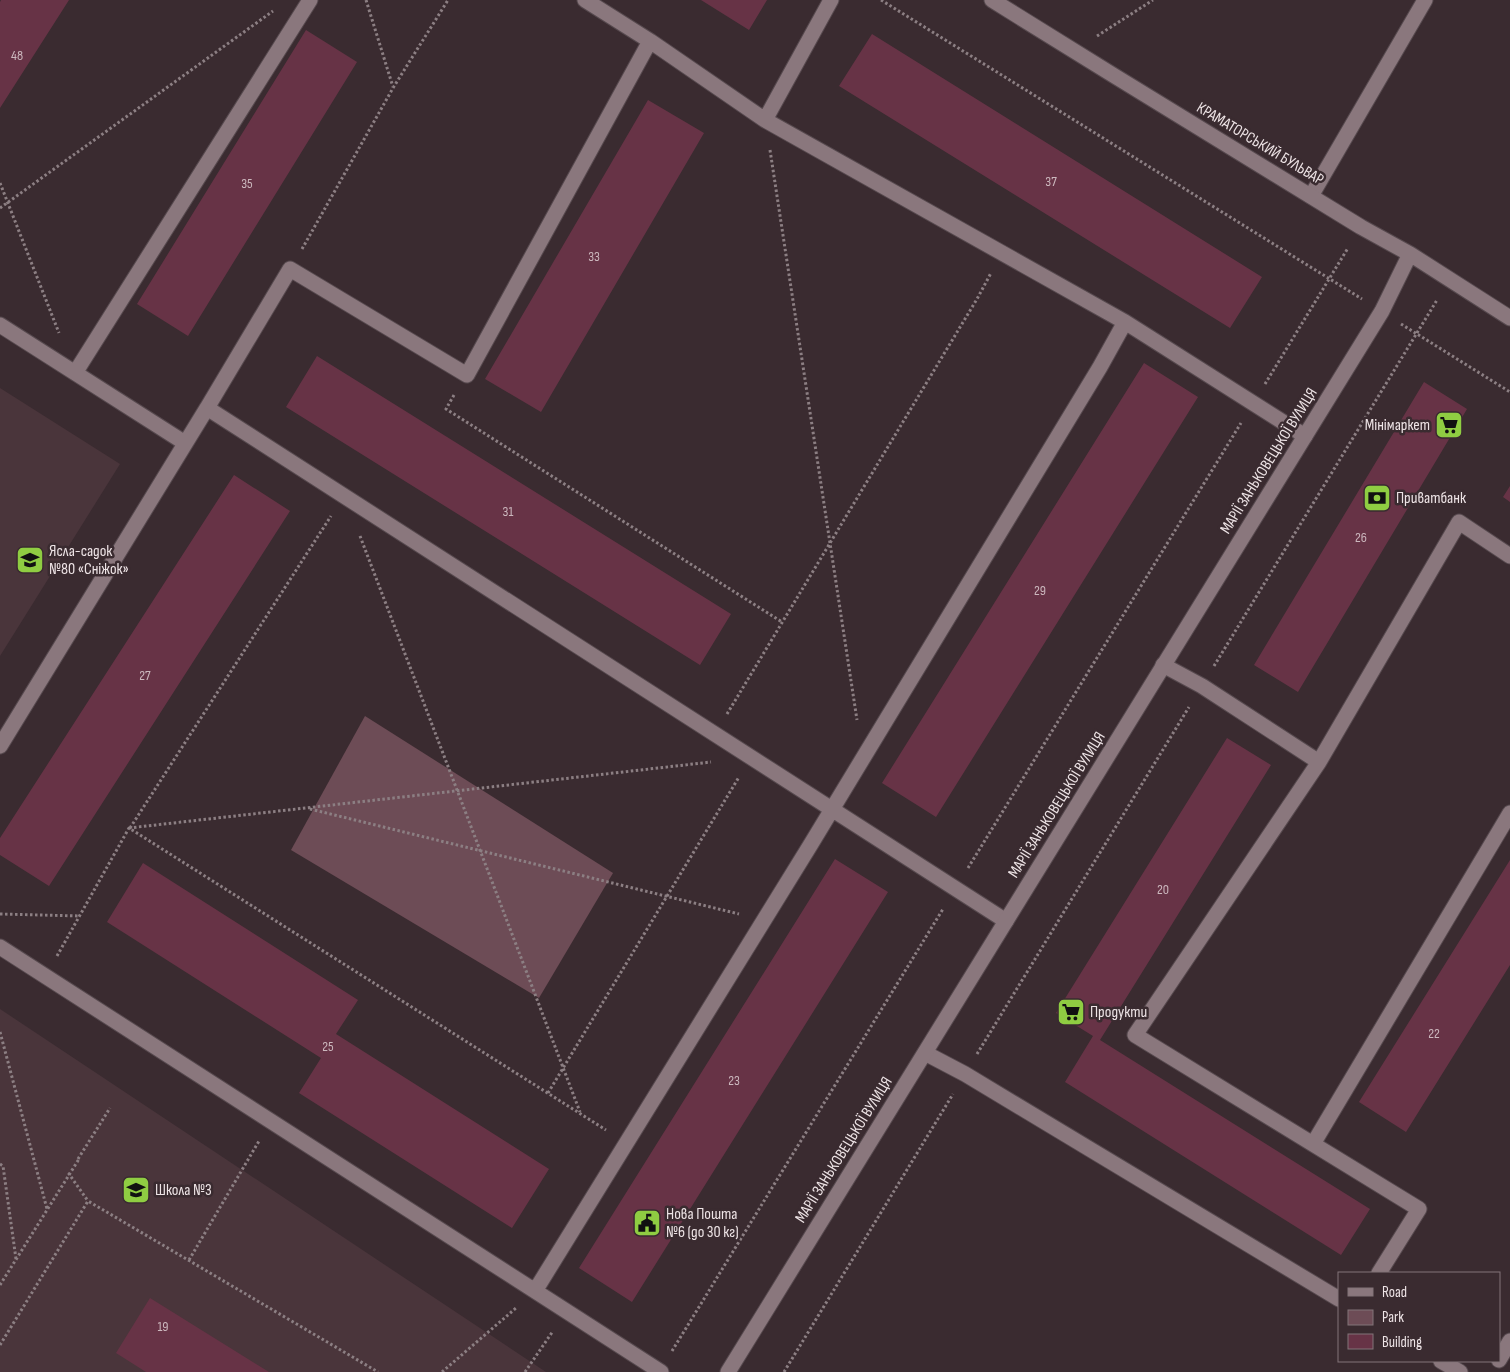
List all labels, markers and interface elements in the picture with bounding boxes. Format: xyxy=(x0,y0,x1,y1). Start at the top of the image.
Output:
house number: 48 xyxy=(11,47,23,64)
street label: КРАМАТОРСЬКИЙ БУЛЬВАР xyxy=(1193,99,1327,190)
house number: 37 xyxy=(1045,173,1057,190)
house number: 35 xyxy=(241,175,253,192)
house number: 33 xyxy=(588,248,600,265)
street label: МАРІЇ ЗАНЬКОВЕЦЬКОЇ ВУЛИЦЯ xyxy=(1216,385,1322,537)
supermarket icon: Мінімаркет xyxy=(1434,410,1464,440)
place label: Мінімаркет xyxy=(1365,416,1430,435)
bank icon: Приватбанк xyxy=(1362,483,1392,513)
place label: Приватбанк xyxy=(1396,489,1467,508)
house number: 31 xyxy=(503,503,513,520)
house number: 26 xyxy=(1355,529,1367,546)
place label: Ясла-садок №80 «Сніжок» xyxy=(49,542,129,579)
school or university icon: Ясла-садок №80 «Сніжок» xyxy=(15,545,45,575)
house number: 29 xyxy=(1034,582,1046,599)
house number: 27 xyxy=(139,667,151,684)
street label: МАРІЇ ЗАНЬКОВЕЦЬКОЇ ВУЛИЦЯ xyxy=(1004,729,1110,881)
house number: 20 xyxy=(1157,881,1169,898)
supermarket icon: Продукти xyxy=(1056,997,1086,1027)
place label: Продукти xyxy=(1090,1003,1147,1022)
house number: 22 xyxy=(1428,1025,1440,1042)
house number: 25 xyxy=(322,1038,334,1055)
house number: 23 xyxy=(728,1072,740,1089)
street label: МАРІЇ ЗАНЬКОВЕЦЬКОЇ ВУЛИЦЯ xyxy=(791,1074,897,1226)
school or university icon: Школа №3 xyxy=(121,1175,151,1205)
place label: Школа №3 xyxy=(155,1181,212,1200)
place label: Нова Пошта №6 (до 30 кг) xyxy=(666,1205,739,1242)
public building icon: Нова Пошта №6 (до 30 кг) xyxy=(632,1208,662,1238)
legend xyxy=(1338,1272,1500,1362)
text: Road xyxy=(1382,1283,1407,1302)
text: Park xyxy=(1382,1308,1404,1327)
house number: 19 xyxy=(157,1318,169,1335)
text: Building xyxy=(1382,1333,1422,1352)

